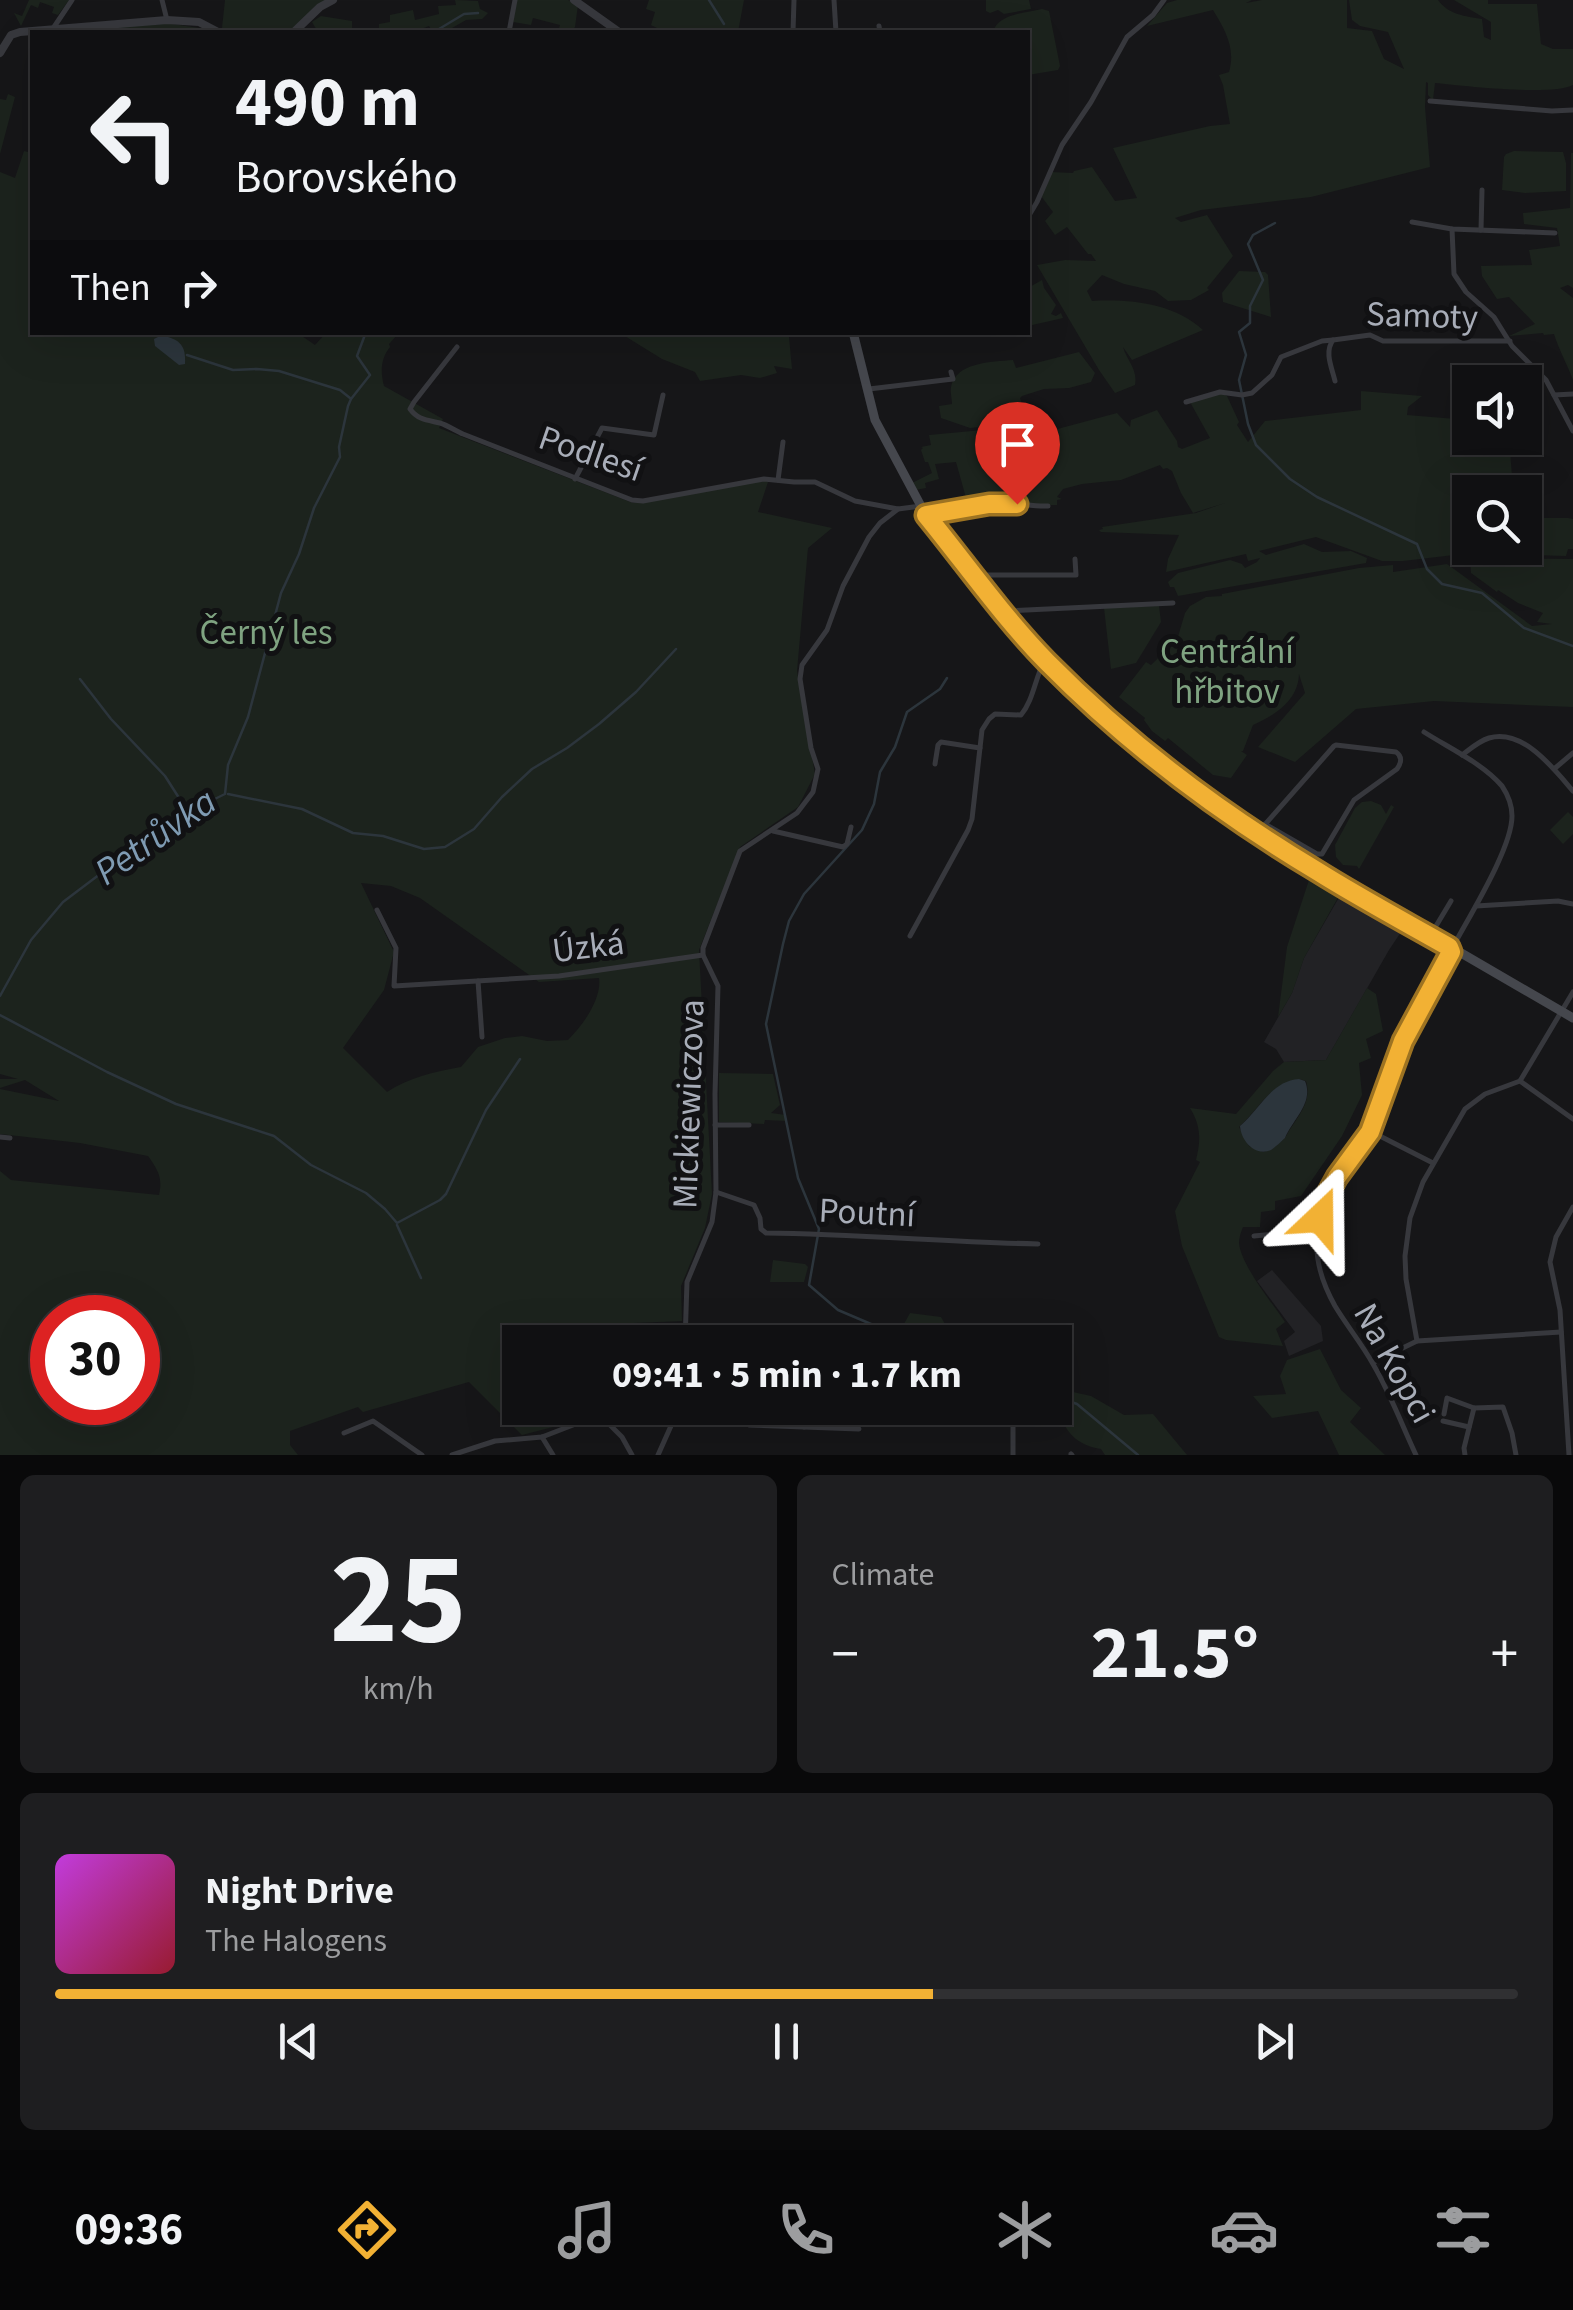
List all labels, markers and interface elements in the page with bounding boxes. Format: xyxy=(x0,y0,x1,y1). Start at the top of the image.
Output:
text: 490 m xyxy=(235,53,420,153)
icon: left xyxy=(70,70,200,200)
text: Borovského xyxy=(235,146,458,210)
icon: right xyxy=(171,260,226,315)
text: Then xyxy=(70,261,151,315)
street label: Samoty xyxy=(1365,289,1479,343)
map controls xyxy=(1452,365,1542,565)
button: sound xyxy=(1452,365,1542,455)
pin xyxy=(975,402,1060,505)
street label: Podlesí xyxy=(532,413,651,495)
icon: arrive xyxy=(990,417,1045,472)
button: search xyxy=(1452,475,1542,565)
park label: Černý les xyxy=(200,608,332,658)
park label: Centrální hřbitov xyxy=(1160,627,1295,717)
water label: Petrůvka xyxy=(84,775,228,898)
street label: Úzká xyxy=(549,918,627,976)
street label: Mickiewiczova xyxy=(660,998,718,1210)
position arrow xyxy=(1268,1166,1372,1270)
street label: Poutní xyxy=(817,1186,918,1241)
street label: Na Kopci xyxy=(1341,1294,1448,1433)
speed limit sign: 30 xyxy=(30,1295,160,1425)
text: 09:41 · 5 min · 1.7 km xyxy=(612,1348,962,1402)
text: 25 xyxy=(330,1508,467,1693)
text: Climate xyxy=(832,1552,934,1598)
text: 21.5° xyxy=(1090,1600,1259,1707)
text: − xyxy=(832,1616,859,1694)
text: + xyxy=(1491,1616,1518,1694)
text: km/h xyxy=(363,1666,434,1712)
text: Night Drive xyxy=(205,1864,394,1918)
text: The Halogens xyxy=(205,1918,387,1964)
icon: previous xyxy=(271,2014,326,2069)
icon: pause xyxy=(759,2014,814,2069)
icon: next xyxy=(1247,2014,1302,2069)
icon: directions xyxy=(332,2195,402,2265)
icon: music xyxy=(552,2195,622,2265)
icon: phone xyxy=(771,2195,841,2265)
icon: climate xyxy=(990,2195,1060,2265)
icon: car xyxy=(1209,2195,1279,2265)
icon: filters xyxy=(1428,2195,1498,2265)
text: 09:36 xyxy=(75,2198,183,2262)

